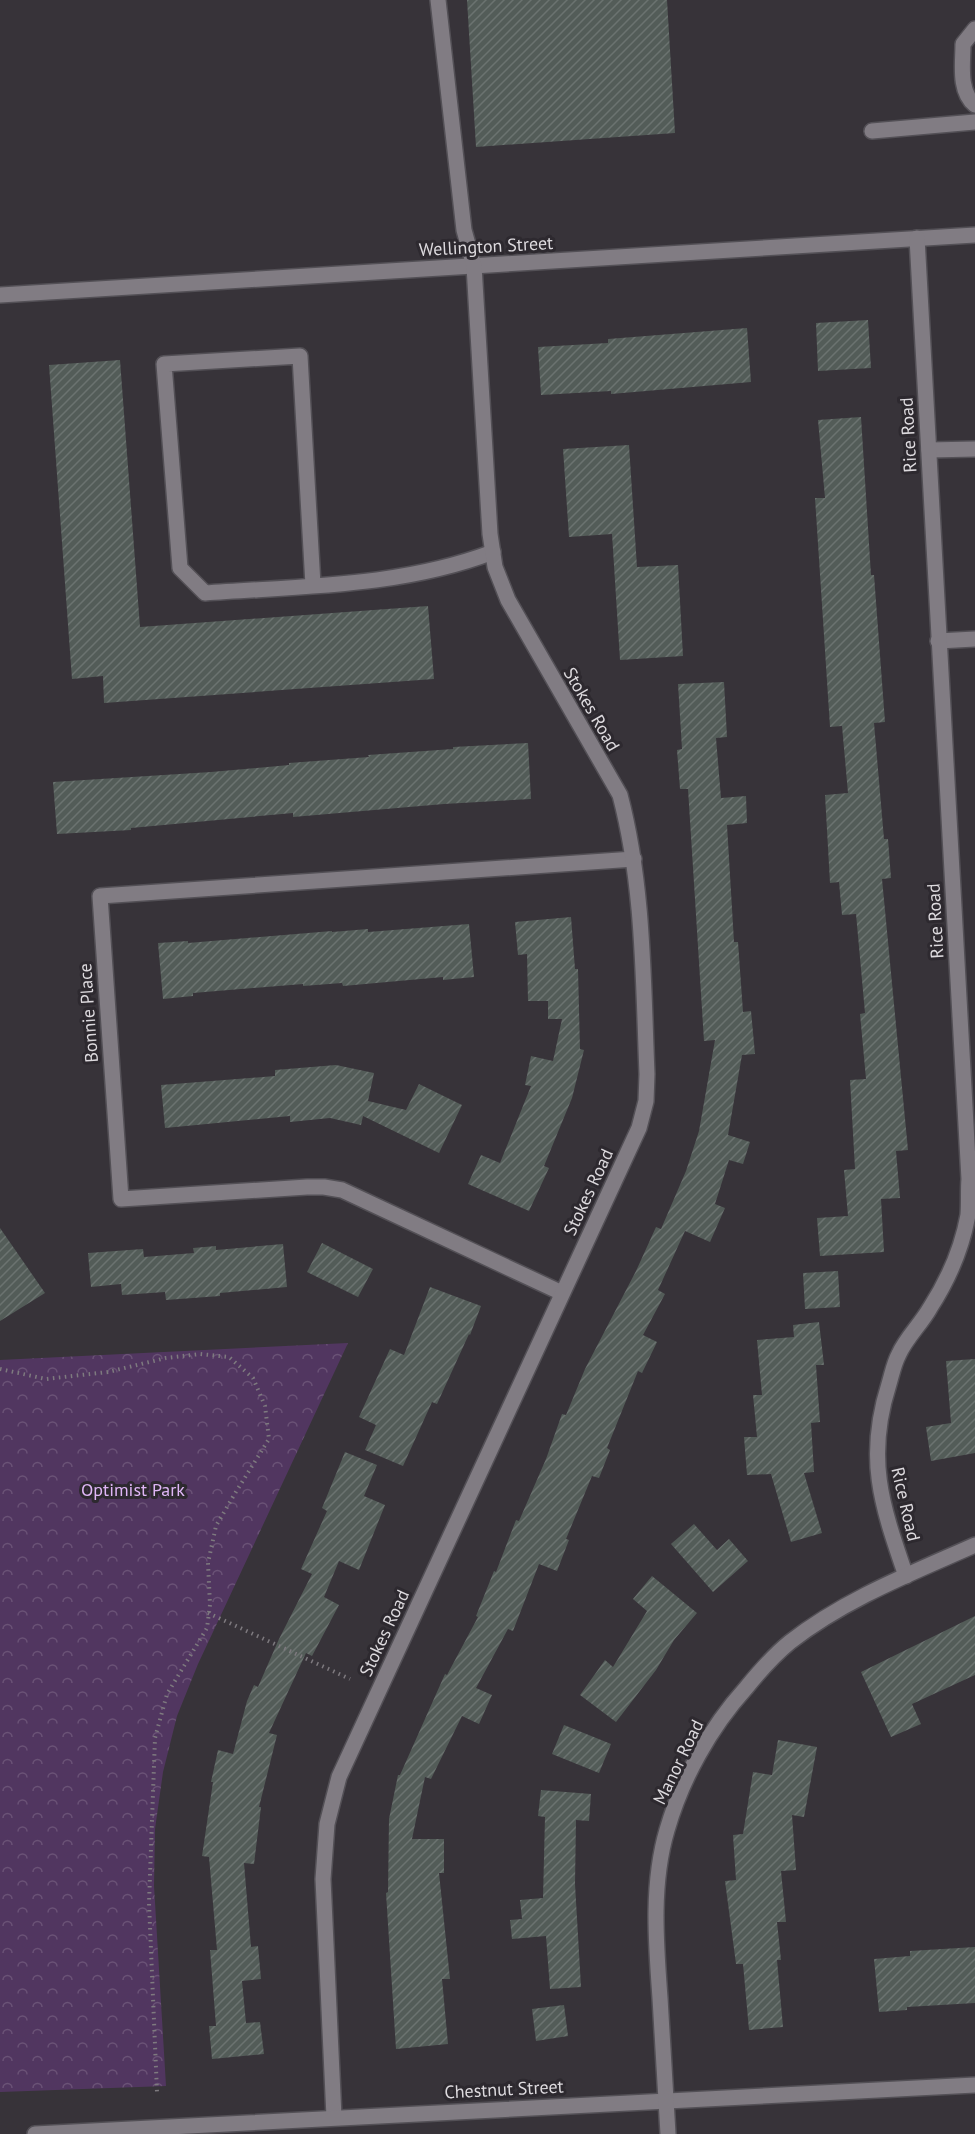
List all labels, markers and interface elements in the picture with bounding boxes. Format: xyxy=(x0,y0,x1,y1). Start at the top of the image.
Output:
street label: Wellington Street xyxy=(418,231,554,261)
street label: Rice Road xyxy=(895,397,921,473)
street label: Stokes Road xyxy=(559,663,625,755)
street label: Rice Road xyxy=(922,883,948,959)
street label: Bonnie Place xyxy=(73,962,103,1064)
street label: Stokes Road xyxy=(558,1145,618,1239)
street label: Rice Road xyxy=(886,1465,926,1543)
park label: Optimist Park xyxy=(81,1478,185,1501)
street label: Stokes Road xyxy=(354,1586,414,1680)
street label: Manor Road xyxy=(648,1716,708,1808)
street label: Chestnut Street xyxy=(444,2074,564,2104)

